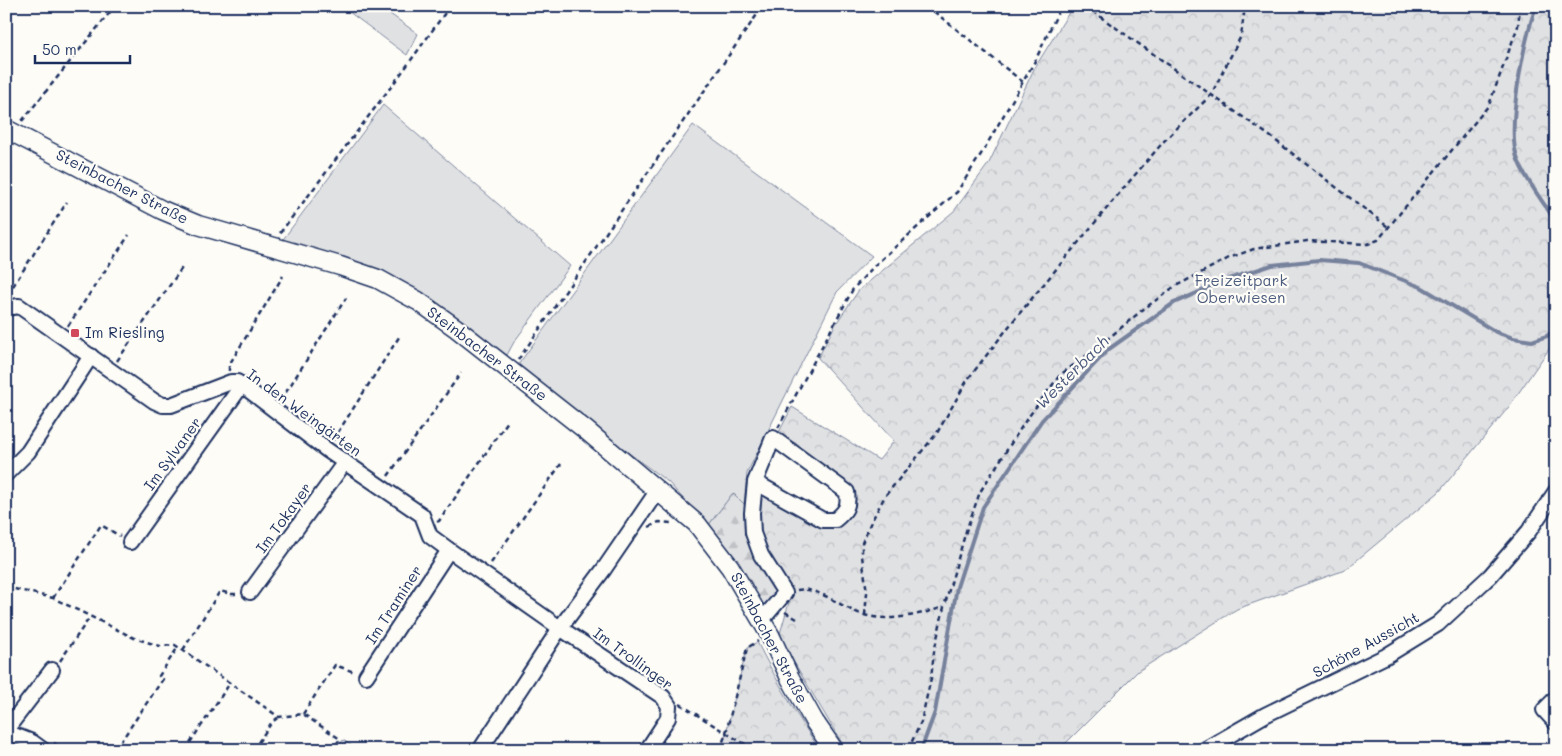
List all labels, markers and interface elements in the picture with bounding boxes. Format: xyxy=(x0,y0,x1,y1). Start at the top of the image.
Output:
scale bar xyxy=(35,32,130,64)
text: 50 m xyxy=(42,39,77,59)
street label: Steinbacher Straße xyxy=(53,144,192,228)
park label: Freizeitpark Oberwiesen xyxy=(1195,270,1287,307)
street label: Steinbacher Straße xyxy=(423,301,552,405)
place label: Im Riesling xyxy=(85,322,165,342)
marker: Im Riesling xyxy=(69,327,81,339)
water label: Westerbach xyxy=(1031,331,1113,413)
street label: In den Weingärten xyxy=(243,364,366,460)
street label: Im Sylvaner xyxy=(139,413,205,494)
street label: Im Tokayer xyxy=(251,478,316,557)
street label: Im Traminer xyxy=(360,561,426,648)
street label: Steinbacher Straße xyxy=(727,568,813,707)
street label: Schöne Aussicht xyxy=(1309,607,1422,682)
street label: Im Trollinger xyxy=(590,622,678,694)

